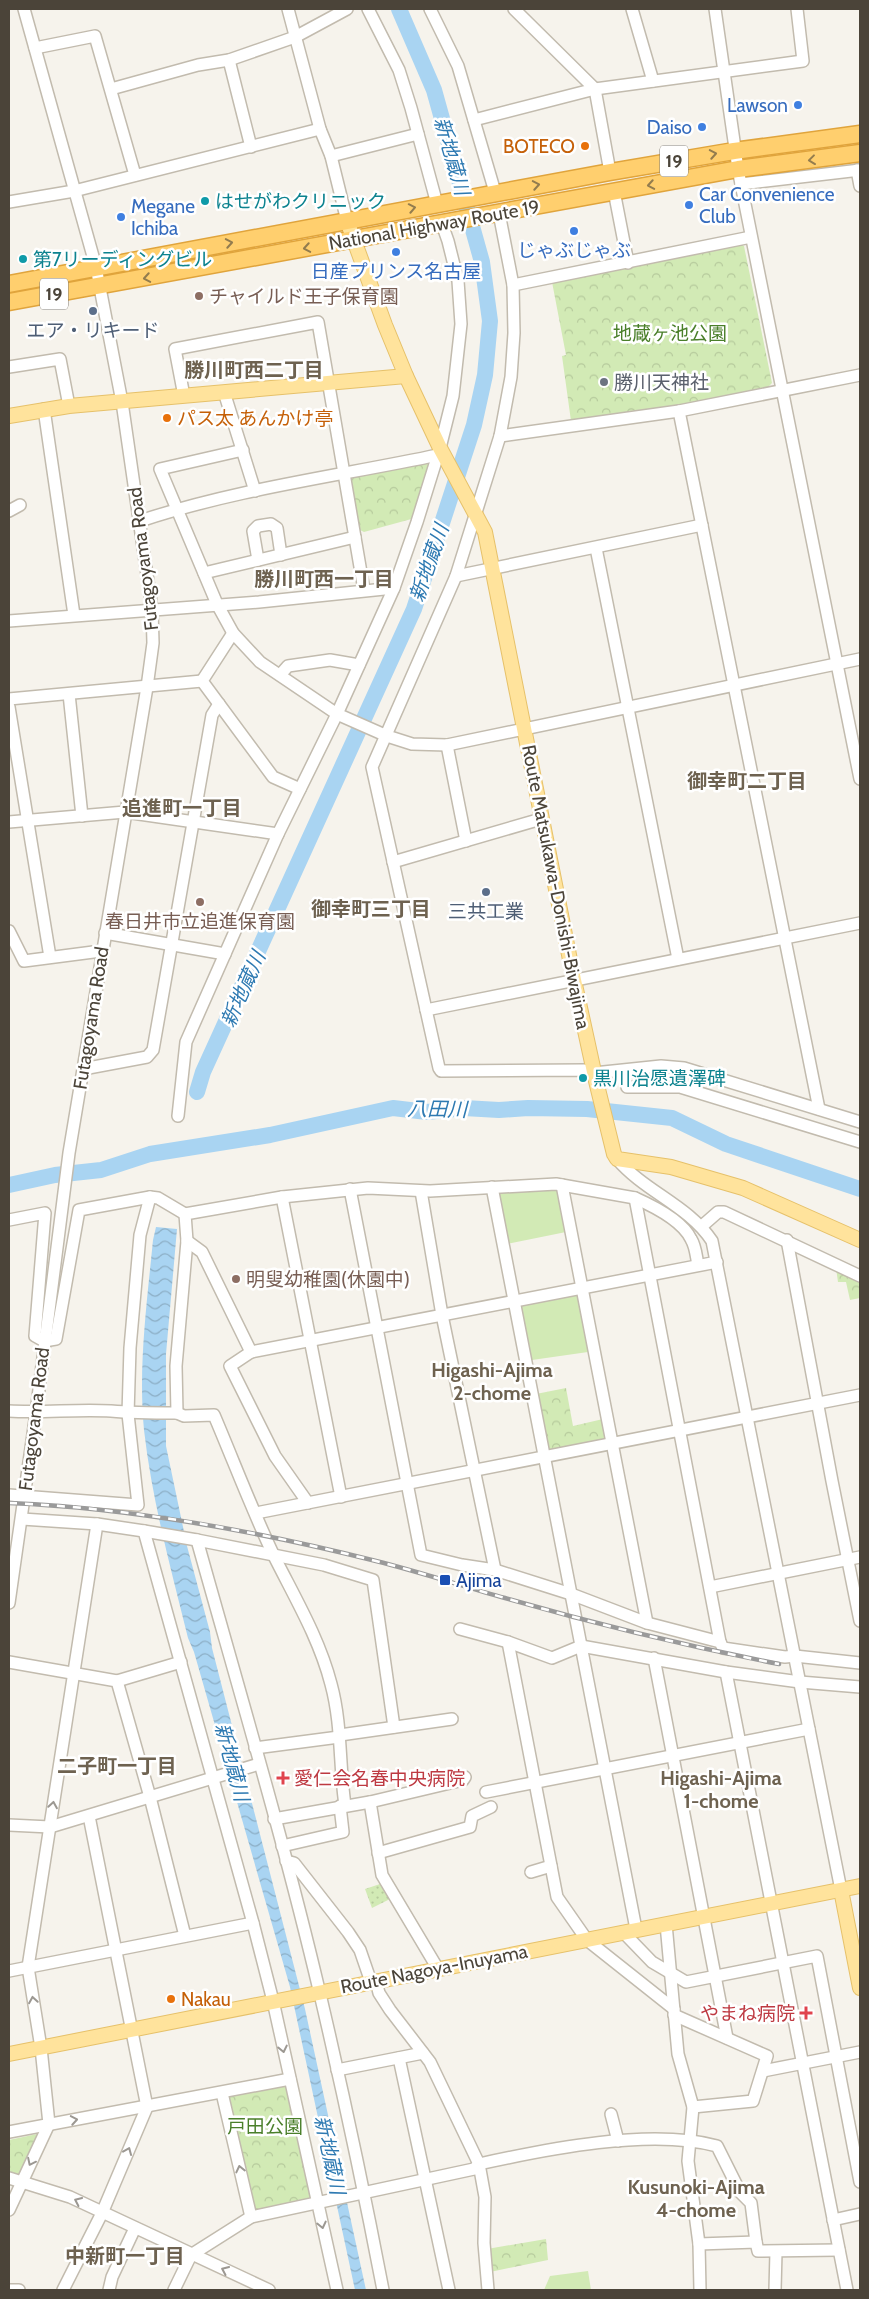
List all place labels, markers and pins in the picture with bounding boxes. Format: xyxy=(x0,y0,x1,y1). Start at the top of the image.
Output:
place label: Lawson xyxy=(727,94,788,117)
marker: Lawson xyxy=(792,99,804,111)
place label: Daiso xyxy=(647,116,692,139)
marker: Daiso xyxy=(696,121,708,133)
place label: BOTECO xyxy=(503,135,575,158)
marker: BOTECO xyxy=(579,140,591,152)
place label: Car Convenience Club xyxy=(699,183,835,228)
place label: はせがわクリニック xyxy=(215,190,386,213)
place label: Megane Ichiba xyxy=(131,195,195,240)
marker: はせがわクリニック xyxy=(199,195,211,207)
marker: Car Convenience Club xyxy=(683,199,695,211)
marker: Megane Ichiba xyxy=(115,211,127,223)
marker: じゃぶじゃぶ xyxy=(568,225,580,237)
place label: じゃぶじゃぶ xyxy=(517,239,631,262)
marker: 日産プリンス名古屋 xyxy=(390,246,402,258)
place label: 第7リーディングビル xyxy=(33,248,212,271)
marker: 第7リーディングビル xyxy=(17,253,29,265)
place label: 日産プリンス名古屋 xyxy=(311,260,481,283)
place label: チャイルド王子保育園 xyxy=(209,285,399,308)
marker: チャイルド王子保育園 xyxy=(193,290,205,302)
marker: エア・リキード xyxy=(87,305,99,317)
place label: エア・リキード xyxy=(26,319,160,342)
place label: 勝川天神社 xyxy=(614,371,709,394)
marker: 勝川天神社 xyxy=(598,376,610,388)
place label: パス太 あんかけ亭 xyxy=(177,407,333,430)
marker: パス太 あんかけ亭 xyxy=(161,412,173,424)
marker: 三共工業 xyxy=(480,886,492,898)
marker: 春日井市立追進保育園 xyxy=(194,896,206,908)
place label: 三共工業 xyxy=(448,900,524,923)
place label: 春日井市立追進保育園 xyxy=(105,910,295,933)
place label: 黒川治愿遺澤碑 xyxy=(593,1067,726,1090)
marker: 黒川治愿遺澤碑 xyxy=(577,1072,589,1084)
place label: 明叟幼稚園(休園中) xyxy=(246,1268,410,1291)
marker: 明叟幼稚園(休園中) xyxy=(230,1273,242,1285)
place label: Ajima xyxy=(456,1569,502,1592)
marker: Ajima xyxy=(438,1573,452,1587)
place label: 愛仁会名春中央病院 xyxy=(294,1767,465,1790)
marker: 愛仁会名春中央病院 xyxy=(276,1771,290,1785)
place label: Nakau xyxy=(181,1988,231,2011)
marker: Nakau xyxy=(165,1993,177,2005)
place label: やまね病院 xyxy=(700,2002,795,2025)
marker: やまね病院 xyxy=(799,2006,813,2020)

